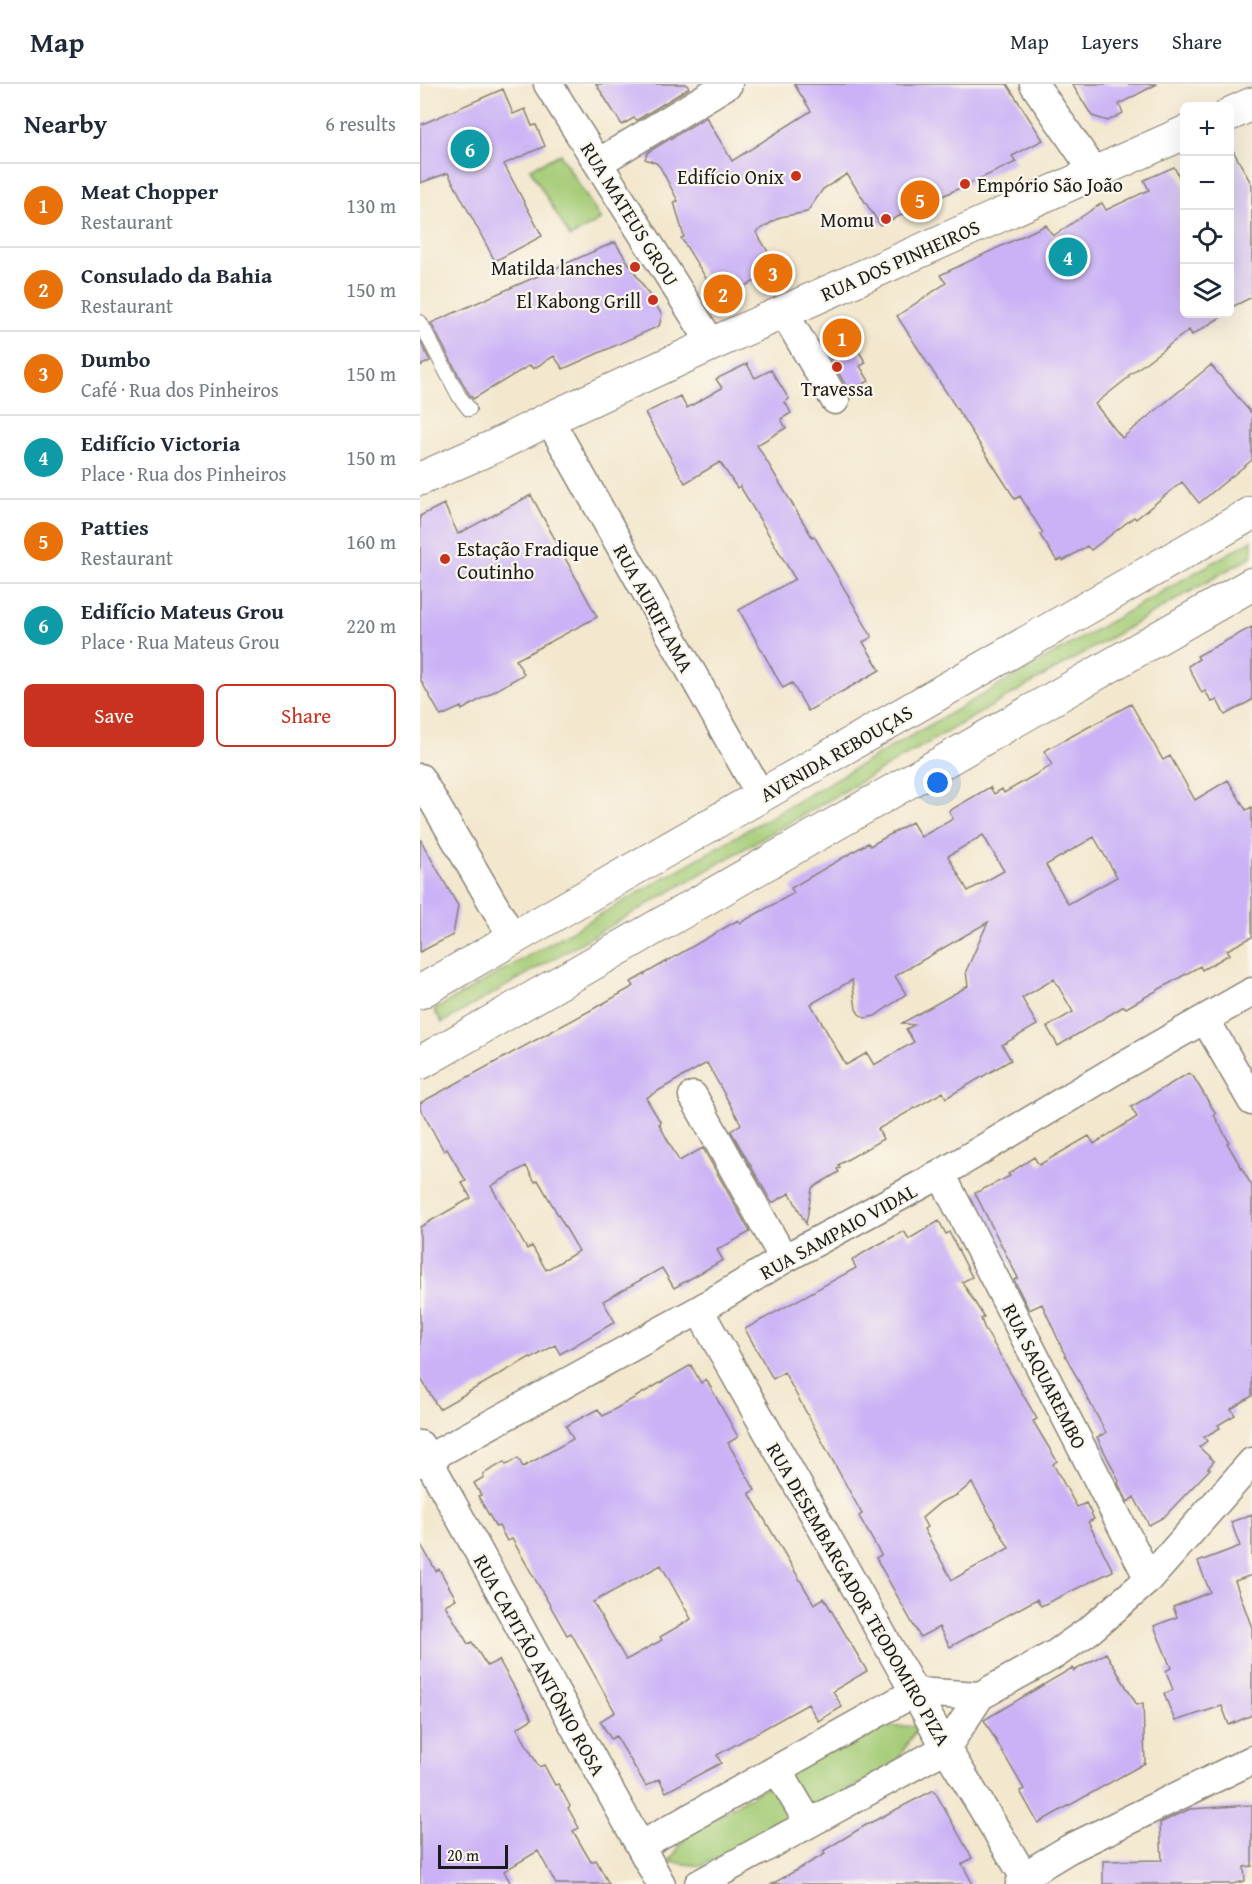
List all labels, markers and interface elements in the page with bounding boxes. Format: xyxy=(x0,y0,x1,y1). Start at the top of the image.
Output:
text: Map xyxy=(30,21,84,62)
text: Map xyxy=(1010,26,1049,57)
text: Layers xyxy=(1082,26,1139,57)
text: Share xyxy=(1172,26,1222,57)
map controls xyxy=(1180,102,1234,318)
button: + xyxy=(1180,102,1234,156)
text: Nearby xyxy=(24,104,107,143)
text: 6 results xyxy=(325,109,396,138)
pin: 6 xyxy=(451,126,490,172)
street label: RUA MATEUS GROU xyxy=(574,136,686,292)
button: − xyxy=(1180,156,1234,210)
place label: Edifício Onix xyxy=(677,162,785,191)
marker: Edifício Onix xyxy=(789,169,803,183)
place label: Empório São João xyxy=(977,170,1123,199)
text: Meat Chopper xyxy=(81,175,218,207)
marker: Empório São João xyxy=(958,177,972,191)
pin: 5 xyxy=(900,178,940,222)
text: 1 xyxy=(38,191,49,220)
text: 130 m xyxy=(346,191,396,220)
place label: Momu xyxy=(820,205,874,234)
text: Restaurant xyxy=(81,207,173,236)
button: locate xyxy=(1180,210,1234,264)
street label: RUA DOS PINHEIROS xyxy=(816,212,984,308)
marker: Momu xyxy=(879,212,893,226)
pin: 4 xyxy=(1048,234,1088,279)
pin: 3 xyxy=(754,250,792,296)
place label: Matilda lanches xyxy=(491,253,623,282)
text: Consulado da Bahia xyxy=(81,259,272,291)
marker: Matilda lanches xyxy=(628,260,642,274)
button: layers xyxy=(1180,264,1234,318)
pin: 2 xyxy=(704,272,742,316)
text: 2 xyxy=(38,275,49,304)
text: 150 m xyxy=(346,275,396,304)
place label: El Kabong Grill xyxy=(517,286,641,315)
text: Restaurant xyxy=(81,291,173,320)
marker: El Kabong Grill xyxy=(646,293,660,307)
pin: 1 xyxy=(822,316,862,360)
text: Dumbo xyxy=(81,343,151,375)
text: 3 xyxy=(38,359,49,388)
text: 150 m xyxy=(346,359,396,388)
marker: Travessa xyxy=(830,360,844,374)
place label: Travessa xyxy=(801,374,874,403)
text: Café · Rua dos Pinheiros xyxy=(81,375,279,404)
text: Edifício Victoria xyxy=(81,427,240,459)
text: 4 xyxy=(38,443,49,472)
text: 150 m xyxy=(346,443,396,472)
text: Place · Rua dos Pinheiros xyxy=(81,459,287,488)
text: Patties xyxy=(81,511,149,543)
text: 5 xyxy=(38,527,49,556)
text: 160 m xyxy=(346,527,396,556)
place label: Estação Fradique Coutinho xyxy=(457,534,599,586)
street label: RUA AURIFLAMA xyxy=(607,539,701,677)
text: Restaurant xyxy=(81,543,173,572)
marker: Estação Fradique Coutinho xyxy=(438,552,452,566)
text: Edifício Mateus Grou xyxy=(81,595,284,627)
text: 6 xyxy=(38,611,49,640)
text: 220 m xyxy=(346,611,396,640)
text: Place · Rua Mateus Grou xyxy=(81,627,280,656)
button: Save xyxy=(24,684,204,747)
button: Share xyxy=(216,684,396,747)
street label: AVENIDA REBOUÇAS xyxy=(754,697,918,809)
your location xyxy=(923,768,952,797)
street label: RUA SAMPAIO VIDAL xyxy=(754,1176,922,1286)
street label: RUA SAQUAREMBO xyxy=(996,1298,1094,1454)
street label: RUA DESEMBARGADOR TEODOMIRO PIZA xyxy=(760,1437,958,1751)
street label: RUA CAPITÃO ANTÔNIO ROSA xyxy=(467,1549,613,1781)
scale bar xyxy=(438,1842,508,1870)
text: 20 m xyxy=(447,1843,479,1867)

